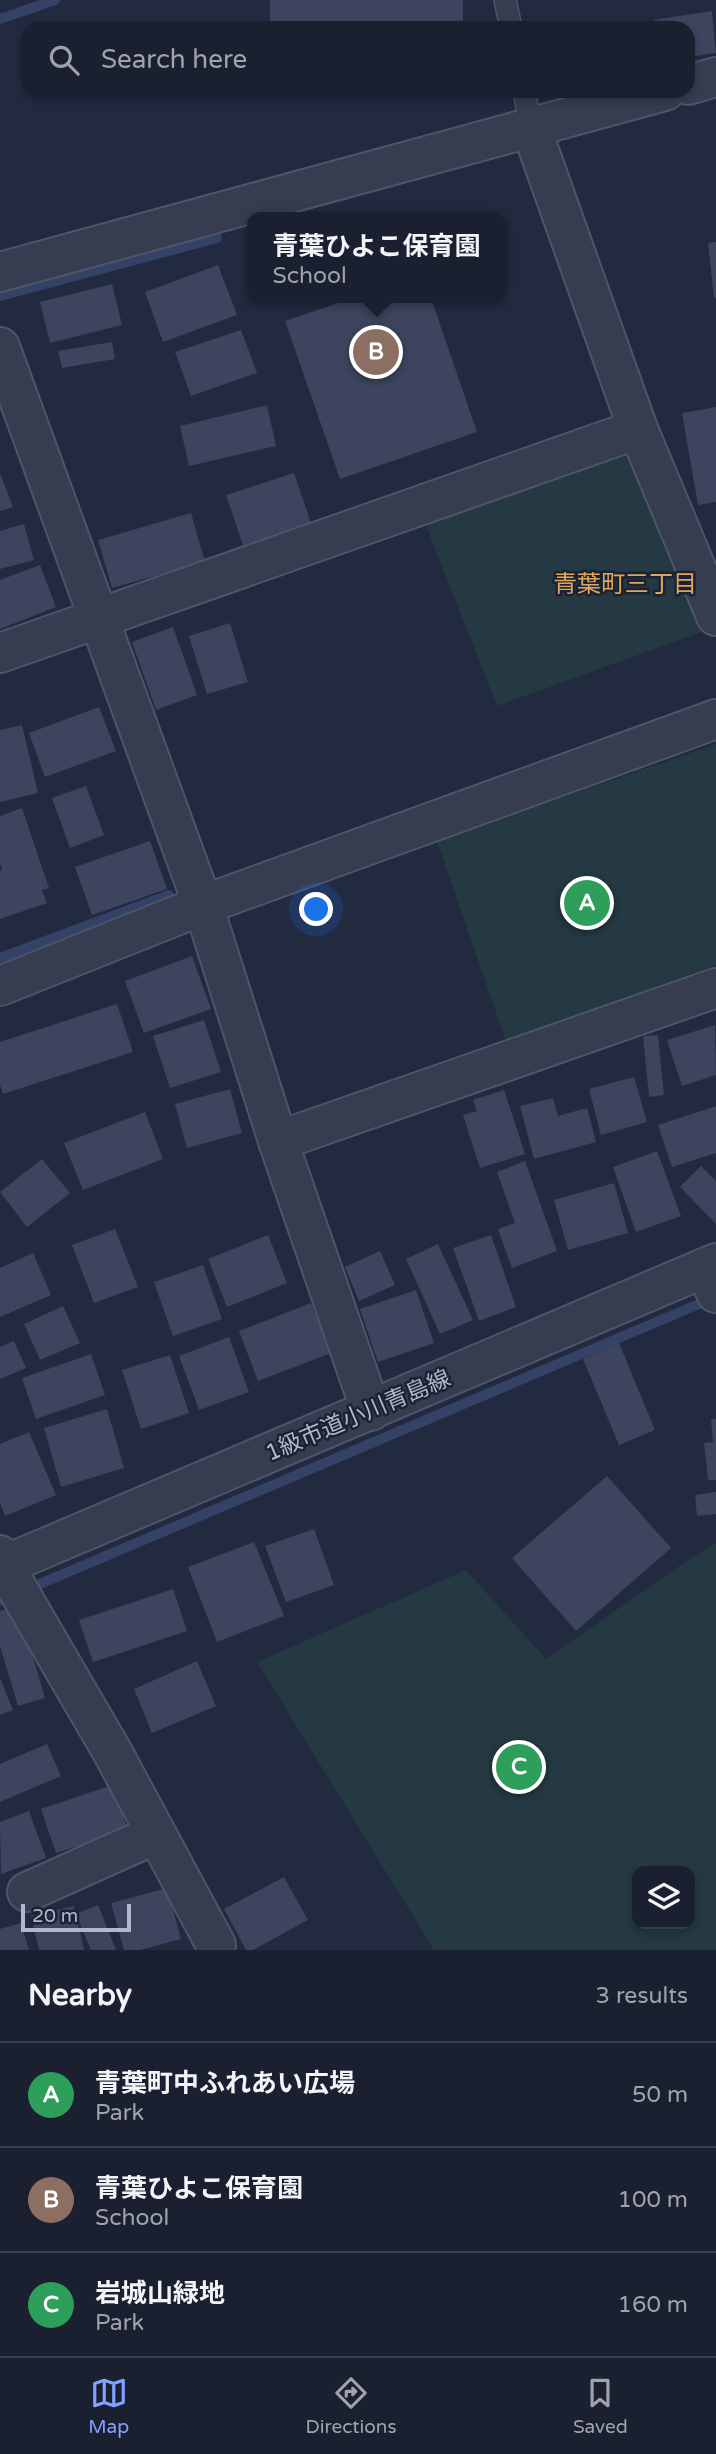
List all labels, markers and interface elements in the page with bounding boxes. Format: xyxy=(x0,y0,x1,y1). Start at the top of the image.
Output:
search box xyxy=(21,21,695,98)
icon: search xyxy=(45,41,83,79)
text: Search here xyxy=(101,44,247,75)
popup xyxy=(247,212,506,303)
text: 青葉ひよこ保育園 xyxy=(272,231,481,262)
text: School xyxy=(272,262,347,290)
pin: B xyxy=(353,326,399,378)
district label: 青葉町三丁目 xyxy=(553,570,697,599)
pin: A xyxy=(564,877,610,929)
your location xyxy=(299,892,333,926)
street label: 1級市道小川青島線 xyxy=(261,1364,455,1468)
pin: C xyxy=(496,1741,542,1793)
map controls xyxy=(632,1866,695,1929)
button: layers xyxy=(632,1866,695,1929)
scale bar xyxy=(21,1901,131,1933)
text: 20 m xyxy=(32,1905,78,1927)
text: Nearby xyxy=(28,1977,132,2014)
text: 3 results xyxy=(595,1982,688,2010)
text: 青葉町中ふれあい広場 xyxy=(95,2068,355,2099)
text: A xyxy=(42,2081,60,2109)
text: 50 m xyxy=(632,2081,688,2109)
text: Park xyxy=(95,2099,144,2127)
text: 青葉ひよこ保育園 xyxy=(95,2173,303,2204)
text: B xyxy=(43,2186,59,2214)
text: 100 m xyxy=(618,2186,688,2214)
text: School xyxy=(95,2204,169,2232)
text: 岩城山緑地 xyxy=(95,2278,225,2309)
text: C xyxy=(43,2291,59,2319)
text: 160 m xyxy=(618,2291,688,2319)
text: Park xyxy=(95,2309,144,2337)
tab: Map xyxy=(88,2374,129,2438)
tab: Directions xyxy=(306,2374,397,2438)
tab: Saved xyxy=(573,2374,628,2438)

